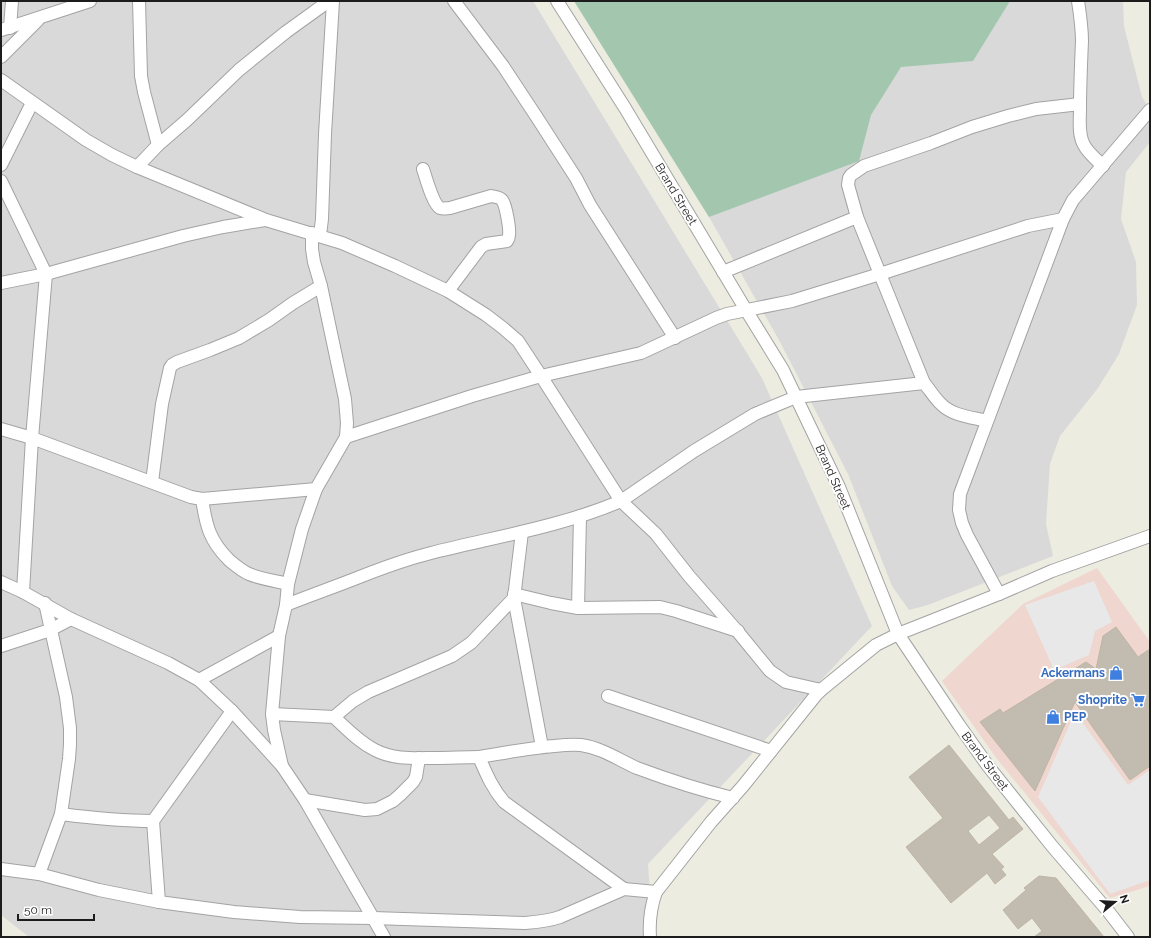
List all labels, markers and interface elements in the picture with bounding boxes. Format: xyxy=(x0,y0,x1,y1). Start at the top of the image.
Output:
street label: Brand Street xyxy=(652,161,700,227)
street label: Brand Street xyxy=(812,442,854,512)
shop icon: Ackermans xyxy=(1108,665,1124,681)
place label: Ackermans xyxy=(1041,666,1105,680)
supermarket icon: Shoprite xyxy=(1130,692,1146,708)
place label: Shoprite xyxy=(1078,693,1127,707)
shop icon: PEP xyxy=(1045,709,1061,725)
place label: PEP xyxy=(1064,710,1087,724)
street label: Brand Street xyxy=(958,729,1012,793)
north arrow xyxy=(1095,882,1135,922)
text: N xyxy=(1117,893,1132,905)
scale bar xyxy=(18,896,94,922)
text: 50 m xyxy=(24,903,52,917)

